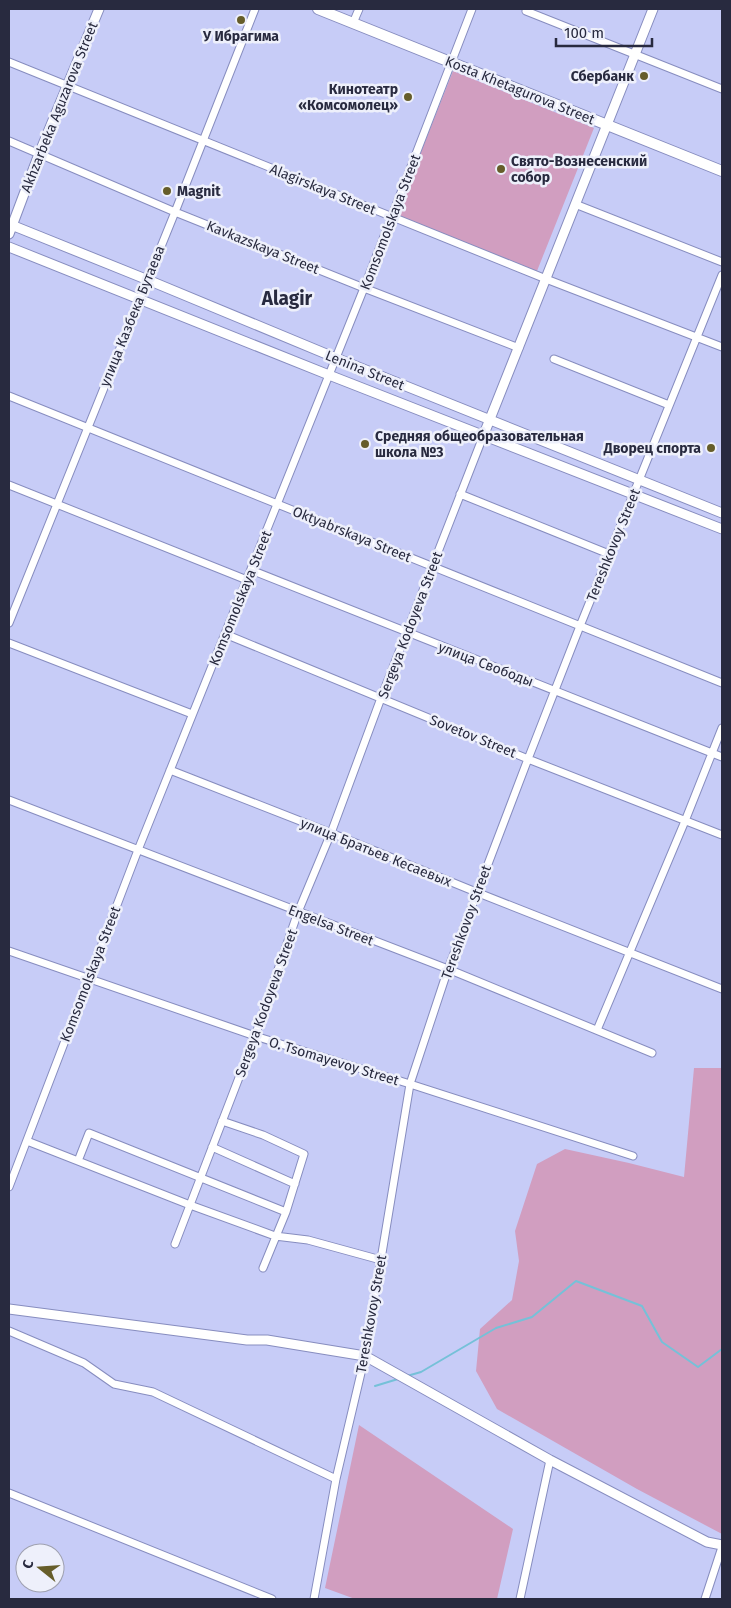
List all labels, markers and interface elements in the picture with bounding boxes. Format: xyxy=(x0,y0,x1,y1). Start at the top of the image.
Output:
marker: У Ибрагима xyxy=(235,14,247,26)
scale bar xyxy=(556,15,652,47)
street label: Akhzarbeka Aguzarova Street xyxy=(17,19,102,195)
text: 100 m xyxy=(564,24,604,42)
place label: У Ибрагима xyxy=(202,28,279,45)
street label: Kosta Khetagurova Street xyxy=(442,53,598,129)
place label: Сбербанк xyxy=(571,68,634,85)
marker: Сбербанк xyxy=(638,70,650,82)
place label: Кинотеатр «Комсомолец» xyxy=(298,81,398,114)
marker: Кинотеатр «Комсомолец» xyxy=(402,91,414,103)
street label: Komsomolskaya Street xyxy=(357,151,425,292)
place label: Свято-Вознесенский собор xyxy=(511,153,647,186)
street label: Alagirskaya Street xyxy=(267,160,379,219)
marker: Свято-Вознесенский собор xyxy=(495,163,507,175)
place label: Magnit xyxy=(177,183,221,200)
marker: Magnit xyxy=(161,185,173,197)
street label: Kavkazskaya Street xyxy=(204,217,322,278)
street label: улица Казбека Бутаева xyxy=(96,243,169,389)
district label: Alagir xyxy=(261,287,313,310)
street label: Lenina Street xyxy=(323,347,408,394)
place label: Средняя общеобразовательная школа №3 xyxy=(375,428,584,461)
marker: Средняя общеобразовательная школа №3 xyxy=(359,438,371,450)
place label: Дворец спорта xyxy=(603,440,701,457)
marker: Дворец спорта xyxy=(705,442,717,454)
street label: Tereshkovoy Street xyxy=(583,485,644,604)
street label: Oktyabrskaya Street xyxy=(290,503,415,566)
street label: Komsomolskaya Street xyxy=(206,527,276,668)
street label: Sergeya Kodoyeva Street xyxy=(375,548,447,701)
street label: улица Свободы xyxy=(436,639,536,690)
street label: Sovetov Street xyxy=(427,711,519,762)
street label: улица Братьев Кесаевых xyxy=(298,814,454,891)
street label: Tereshkovoy Street xyxy=(438,862,495,982)
street label: Engelsa Street xyxy=(286,901,377,950)
street label: Komsomolskaya Street xyxy=(57,903,125,1044)
street label: Sergeya Kodoyeva Street xyxy=(232,926,301,1079)
street label: O. Tsomayevoy Street xyxy=(267,1034,402,1090)
street label: Tereshkovoy Street xyxy=(353,1253,390,1375)
north arrow xyxy=(15,1543,65,1593)
text: С xyxy=(19,1558,37,1571)

